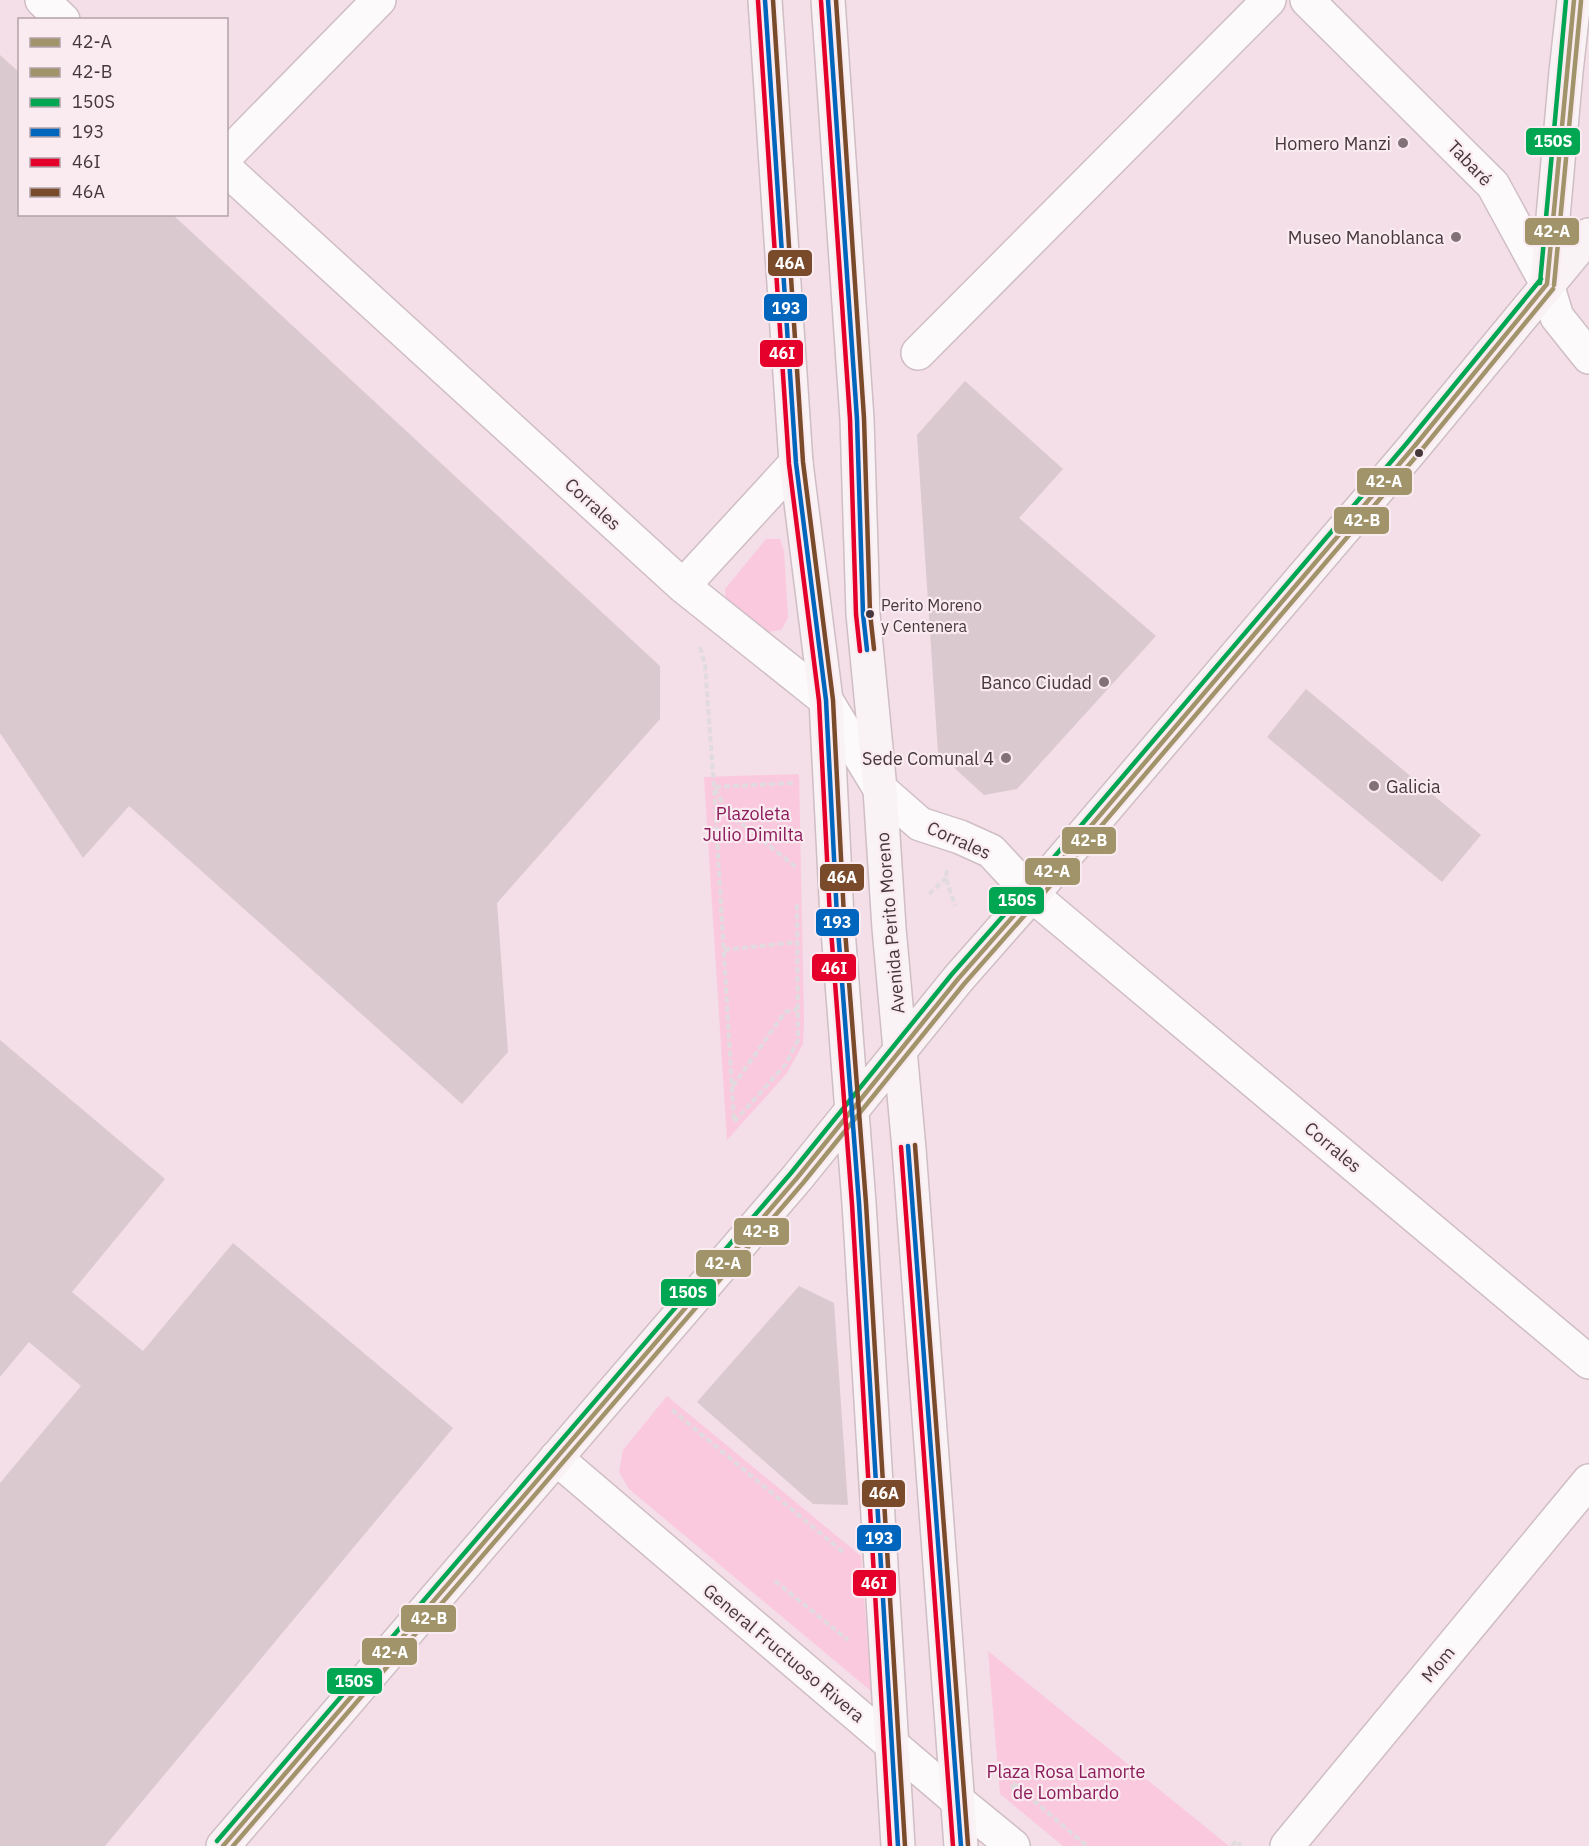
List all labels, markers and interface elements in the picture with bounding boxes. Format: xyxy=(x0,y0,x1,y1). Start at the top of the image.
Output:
legend xyxy=(18,18,228,216)
text: 42-A xyxy=(72,30,112,53)
text: 42-B xyxy=(72,60,113,83)
text: 150S xyxy=(72,90,115,113)
text: 193 xyxy=(72,120,104,143)
line badge: 150S xyxy=(1525,127,1581,156)
text: 150S xyxy=(1534,131,1572,151)
place label: Homero Manzi xyxy=(1274,132,1391,155)
street label: Tabaré xyxy=(1443,135,1497,191)
marker: Homero Manzi xyxy=(1396,136,1410,150)
text: 46I xyxy=(72,150,101,173)
text: 46A xyxy=(72,180,106,203)
line badge: 42-A xyxy=(1524,217,1580,246)
text: 42-A xyxy=(1534,221,1570,241)
place label: Museo Manoblanca xyxy=(1288,226,1444,249)
marker: Museo Manoblanca xyxy=(1449,230,1463,244)
line badge: 46A xyxy=(767,249,813,277)
text: 46A xyxy=(775,253,805,273)
line badge: 193 xyxy=(763,293,808,322)
text: 193 xyxy=(772,298,800,318)
line badge: 46I xyxy=(759,339,804,368)
text: 46I xyxy=(769,343,795,363)
unlabelled marker xyxy=(1413,447,1425,459)
line badge: 42-A xyxy=(1356,467,1413,496)
text: 42-A xyxy=(1366,471,1402,491)
street label: Corrales xyxy=(560,473,626,535)
line badge: 42-B xyxy=(1333,506,1390,535)
text: 42-B xyxy=(1344,510,1380,530)
place label: Perito Moreno y Centenera xyxy=(881,595,982,636)
marker: Perito Moreno y Centenera xyxy=(864,608,876,620)
place label: Banco Ciudad xyxy=(981,671,1092,694)
marker: Banco Ciudad xyxy=(1097,675,1111,689)
place label: Sede Comunal 4 xyxy=(862,747,994,770)
marker: Sede Comunal 4 xyxy=(999,751,1013,765)
place label: Galicia xyxy=(1386,775,1441,798)
marker: Galicia xyxy=(1367,779,1381,793)
park label: Plazoleta Julio Dimilta xyxy=(703,802,804,846)
street label: Corrales xyxy=(923,816,995,864)
line badge: 42-B xyxy=(1061,826,1117,855)
text: 42-B xyxy=(1071,830,1107,850)
street label: Avenida Perito Moreno xyxy=(871,831,909,1015)
line badge: 42-A xyxy=(1024,857,1081,886)
text: 42-A xyxy=(1034,861,1070,881)
line badge: 46A xyxy=(819,863,865,892)
text: 46A xyxy=(827,867,857,887)
line badge: 150S xyxy=(988,886,1045,915)
text: 150S xyxy=(998,890,1036,910)
line badge: 193 xyxy=(815,908,860,937)
text: 193 xyxy=(823,912,851,932)
line badge: 46I xyxy=(811,953,857,982)
text: 46I xyxy=(821,958,847,978)
street label: Corrales xyxy=(1300,1116,1366,1178)
line badge: 42-B xyxy=(733,1217,790,1246)
text: 42-B xyxy=(743,1221,779,1241)
line badge: 42-A xyxy=(695,1249,752,1278)
text: 42-A xyxy=(705,1253,741,1273)
line badge: 150S xyxy=(660,1278,717,1307)
text: 150S xyxy=(669,1282,707,1302)
line badge: 46A xyxy=(861,1479,906,1508)
text: 46A xyxy=(869,1483,899,1503)
line badge: 193 xyxy=(856,1524,902,1552)
text: 193 xyxy=(865,1528,893,1548)
line badge: 46I xyxy=(852,1569,897,1597)
text: 46I xyxy=(861,1573,887,1593)
street label: General Fructuoso Rivera xyxy=(699,1579,870,1728)
line badge: 42-B xyxy=(400,1604,457,1633)
text: 42-B xyxy=(411,1608,447,1628)
line badge: 42-A xyxy=(361,1637,418,1666)
street label: Mom xyxy=(1416,1641,1460,1687)
text: 42-A xyxy=(372,1642,408,1662)
line badge: 150S xyxy=(326,1667,383,1695)
text: 150S xyxy=(335,1671,373,1691)
park label: Plaza Rosa Lamorte de Lombardo xyxy=(987,1760,1146,1804)

